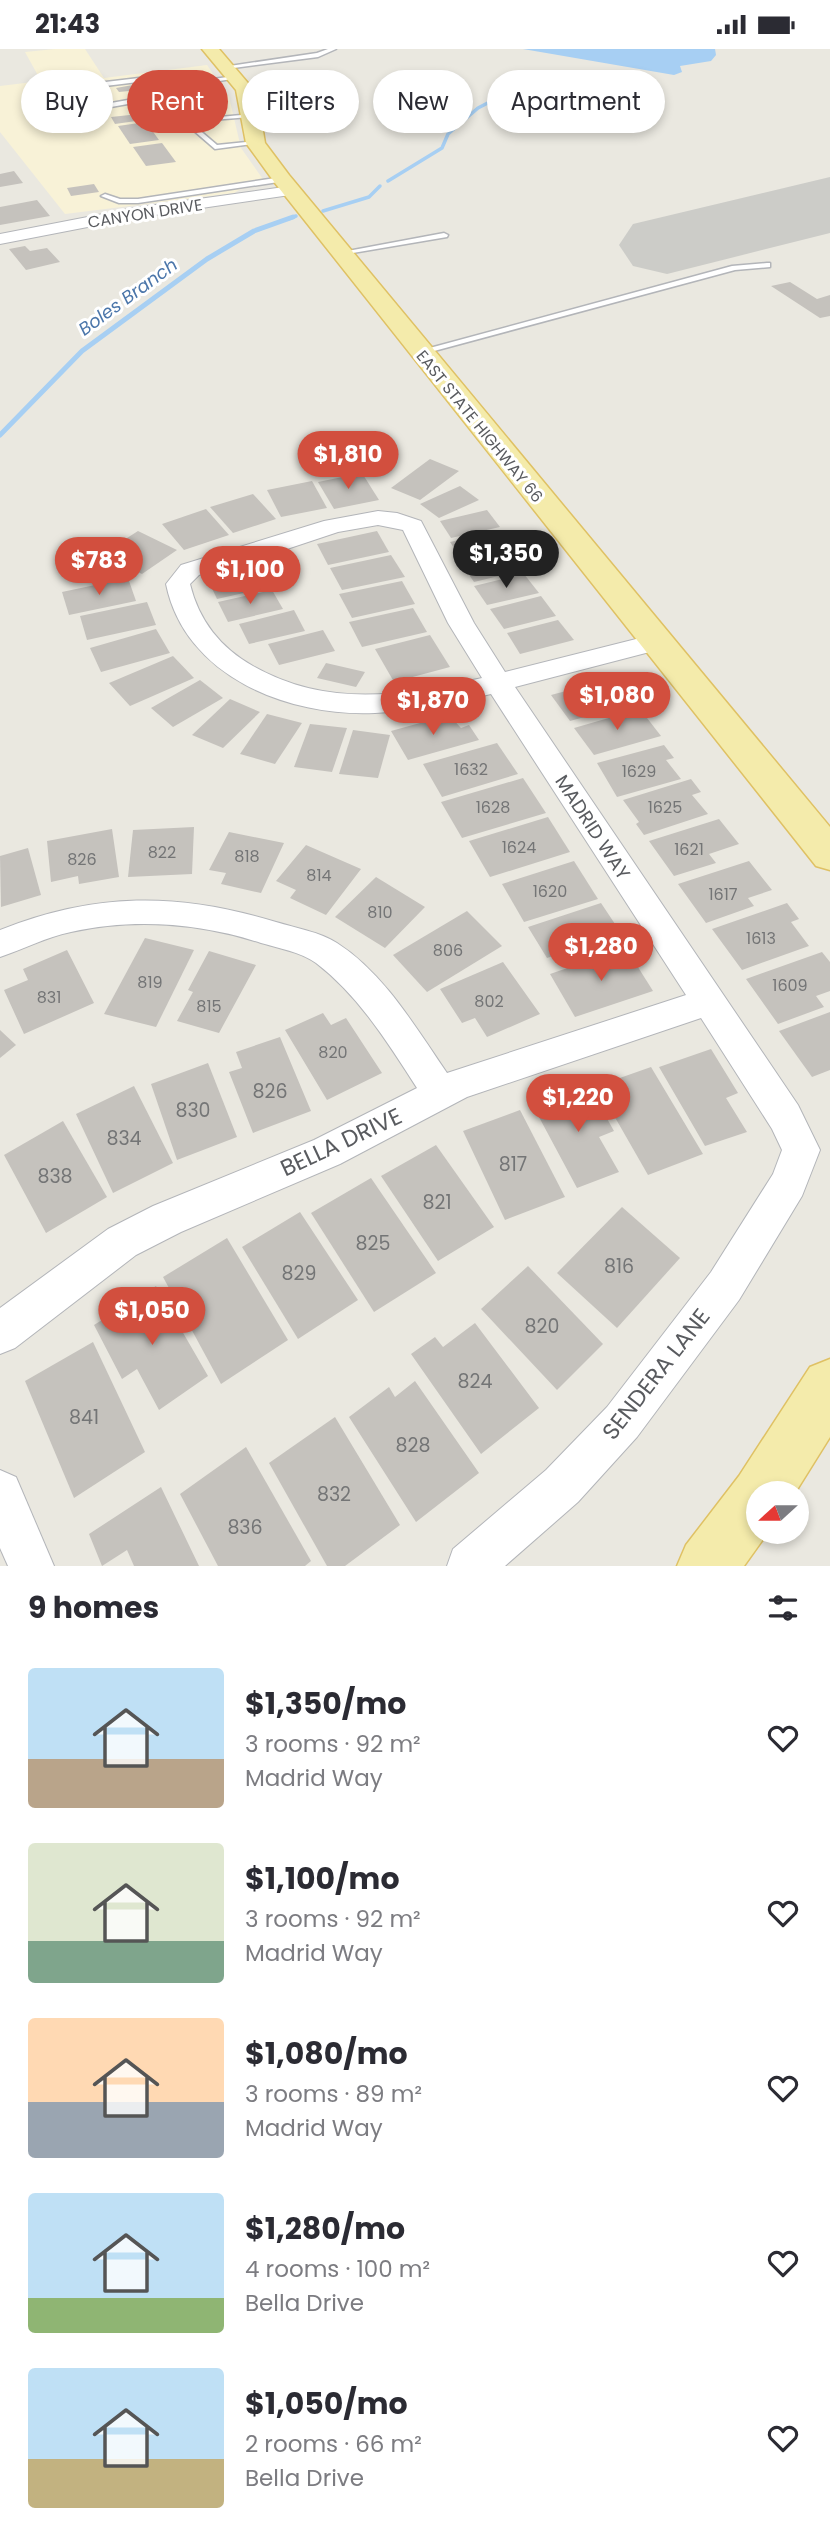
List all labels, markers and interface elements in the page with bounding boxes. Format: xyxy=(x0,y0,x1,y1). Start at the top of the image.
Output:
text: 21:43 xyxy=(35,6,100,42)
chip: Buy xyxy=(21,70,113,133)
chip: Rent xyxy=(127,70,228,133)
chip: Filters xyxy=(242,70,359,133)
chip: New xyxy=(373,70,473,133)
chip: Apartment xyxy=(487,70,665,133)
street label: CANYON DRIVE xyxy=(86,193,204,234)
water label: Boles Branch xyxy=(73,252,182,341)
street label: EAST STATE HIGHWAY 66 xyxy=(411,345,548,507)
pin: $1,810 xyxy=(291,431,405,491)
text: $1,810 xyxy=(314,438,382,470)
pin: $1,350 xyxy=(449,531,563,590)
text: $1,350 xyxy=(469,537,543,569)
pin: $783 xyxy=(58,538,140,597)
text: $783 xyxy=(71,544,127,576)
pin: $1,100 xyxy=(193,547,307,606)
text: $1,100 xyxy=(215,553,285,585)
pin: $1,080 xyxy=(560,673,674,732)
pin: $1,870 xyxy=(376,677,490,737)
text: $1,080 xyxy=(579,679,655,711)
text: $1,870 xyxy=(397,684,469,716)
house number: 1632 xyxy=(454,758,488,781)
house number: 1629 xyxy=(622,760,656,783)
street label: MADRID WAY xyxy=(549,770,637,885)
house number: 1628 xyxy=(476,796,510,819)
house number: 1625 xyxy=(648,796,682,819)
house number: 1624 xyxy=(502,836,536,859)
house number: 1621 xyxy=(674,838,704,861)
house number: 822 xyxy=(148,841,176,864)
house number: 818 xyxy=(234,845,260,868)
house number: 826 xyxy=(67,848,97,871)
house number: 814 xyxy=(306,864,332,887)
house number: 1620 xyxy=(533,880,567,903)
house number: 1617 xyxy=(708,883,738,906)
house number: 810 xyxy=(367,901,393,924)
pin: $1,280 xyxy=(544,923,658,983)
house number: 1613 xyxy=(746,927,776,950)
text: $1,280 xyxy=(564,930,638,962)
house number: 806 xyxy=(433,939,463,962)
house number: 819 xyxy=(137,971,163,994)
house number: 1609 xyxy=(772,974,808,997)
house number: 831 xyxy=(37,986,61,1009)
house number: 802 xyxy=(474,990,504,1013)
house number: 815 xyxy=(196,995,222,1018)
house number: 820 xyxy=(318,1041,348,1064)
pin: $1,220 xyxy=(521,1075,635,1134)
house number: 826 xyxy=(253,1078,287,1105)
text: $1,220 xyxy=(542,1081,614,1113)
house number: 830 xyxy=(175,1097,211,1124)
street label: BELLA DRIVE xyxy=(275,1100,407,1184)
house number: 834 xyxy=(106,1125,142,1152)
house number: 817 xyxy=(499,1151,527,1178)
house number: 838 xyxy=(37,1163,73,1190)
house number: 821 xyxy=(423,1189,452,1216)
house number: 825 xyxy=(356,1230,390,1257)
house number: 816 xyxy=(604,1253,634,1280)
house number: 829 xyxy=(282,1260,316,1287)
pin: $1,050 xyxy=(95,1287,209,1347)
text: $1,050 xyxy=(114,1294,190,1326)
street label: SENDERA LANE xyxy=(595,1302,717,1446)
house number: 820 xyxy=(525,1313,559,1340)
house number: 824 xyxy=(458,1368,492,1395)
house number: 841 xyxy=(69,1404,99,1431)
house number: 828 xyxy=(396,1432,430,1459)
house number: 832 xyxy=(317,1481,351,1508)
north arrow xyxy=(746,1481,808,1543)
map controls xyxy=(746,1481,809,1544)
house number: 836 xyxy=(227,1514,263,1541)
text: 9 homes xyxy=(28,1586,159,1629)
icon: filters xyxy=(764,1589,802,1627)
text: $1,350/mo xyxy=(245,1682,406,1725)
icon: home xyxy=(84,1696,168,1780)
icon: heart xyxy=(764,1719,802,1757)
text: 3 rooms · 92 m² xyxy=(245,1728,421,1760)
text: Madrid Way xyxy=(245,1762,383,1794)
text: $1,100/mo xyxy=(245,1857,400,1900)
icon: home xyxy=(84,1871,168,1955)
icon: heart xyxy=(764,1894,802,1932)
text: 3 rooms · 92 m² xyxy=(245,1903,421,1935)
text: Madrid Way xyxy=(245,1937,383,1969)
text: $1,080/mo xyxy=(245,2032,408,2075)
icon: home xyxy=(84,2046,168,2130)
icon: heart xyxy=(764,2069,802,2107)
text: 3 rooms · 89 m² xyxy=(245,2078,422,2110)
text: Madrid Way xyxy=(245,2112,383,2144)
text: $1,280/mo xyxy=(245,2207,405,2250)
icon: home xyxy=(84,2221,168,2305)
icon: heart xyxy=(764,2244,802,2282)
text: 4 rooms · 100 m² xyxy=(245,2253,430,2285)
text: Bella Drive xyxy=(245,2287,364,2319)
text: $1,050/mo xyxy=(245,2382,408,2425)
icon: home xyxy=(84,2396,168,2480)
icon: heart xyxy=(764,2419,802,2457)
text: 2 rooms · 66 m² xyxy=(245,2428,422,2460)
text: Bella Drive xyxy=(245,2462,364,2494)

